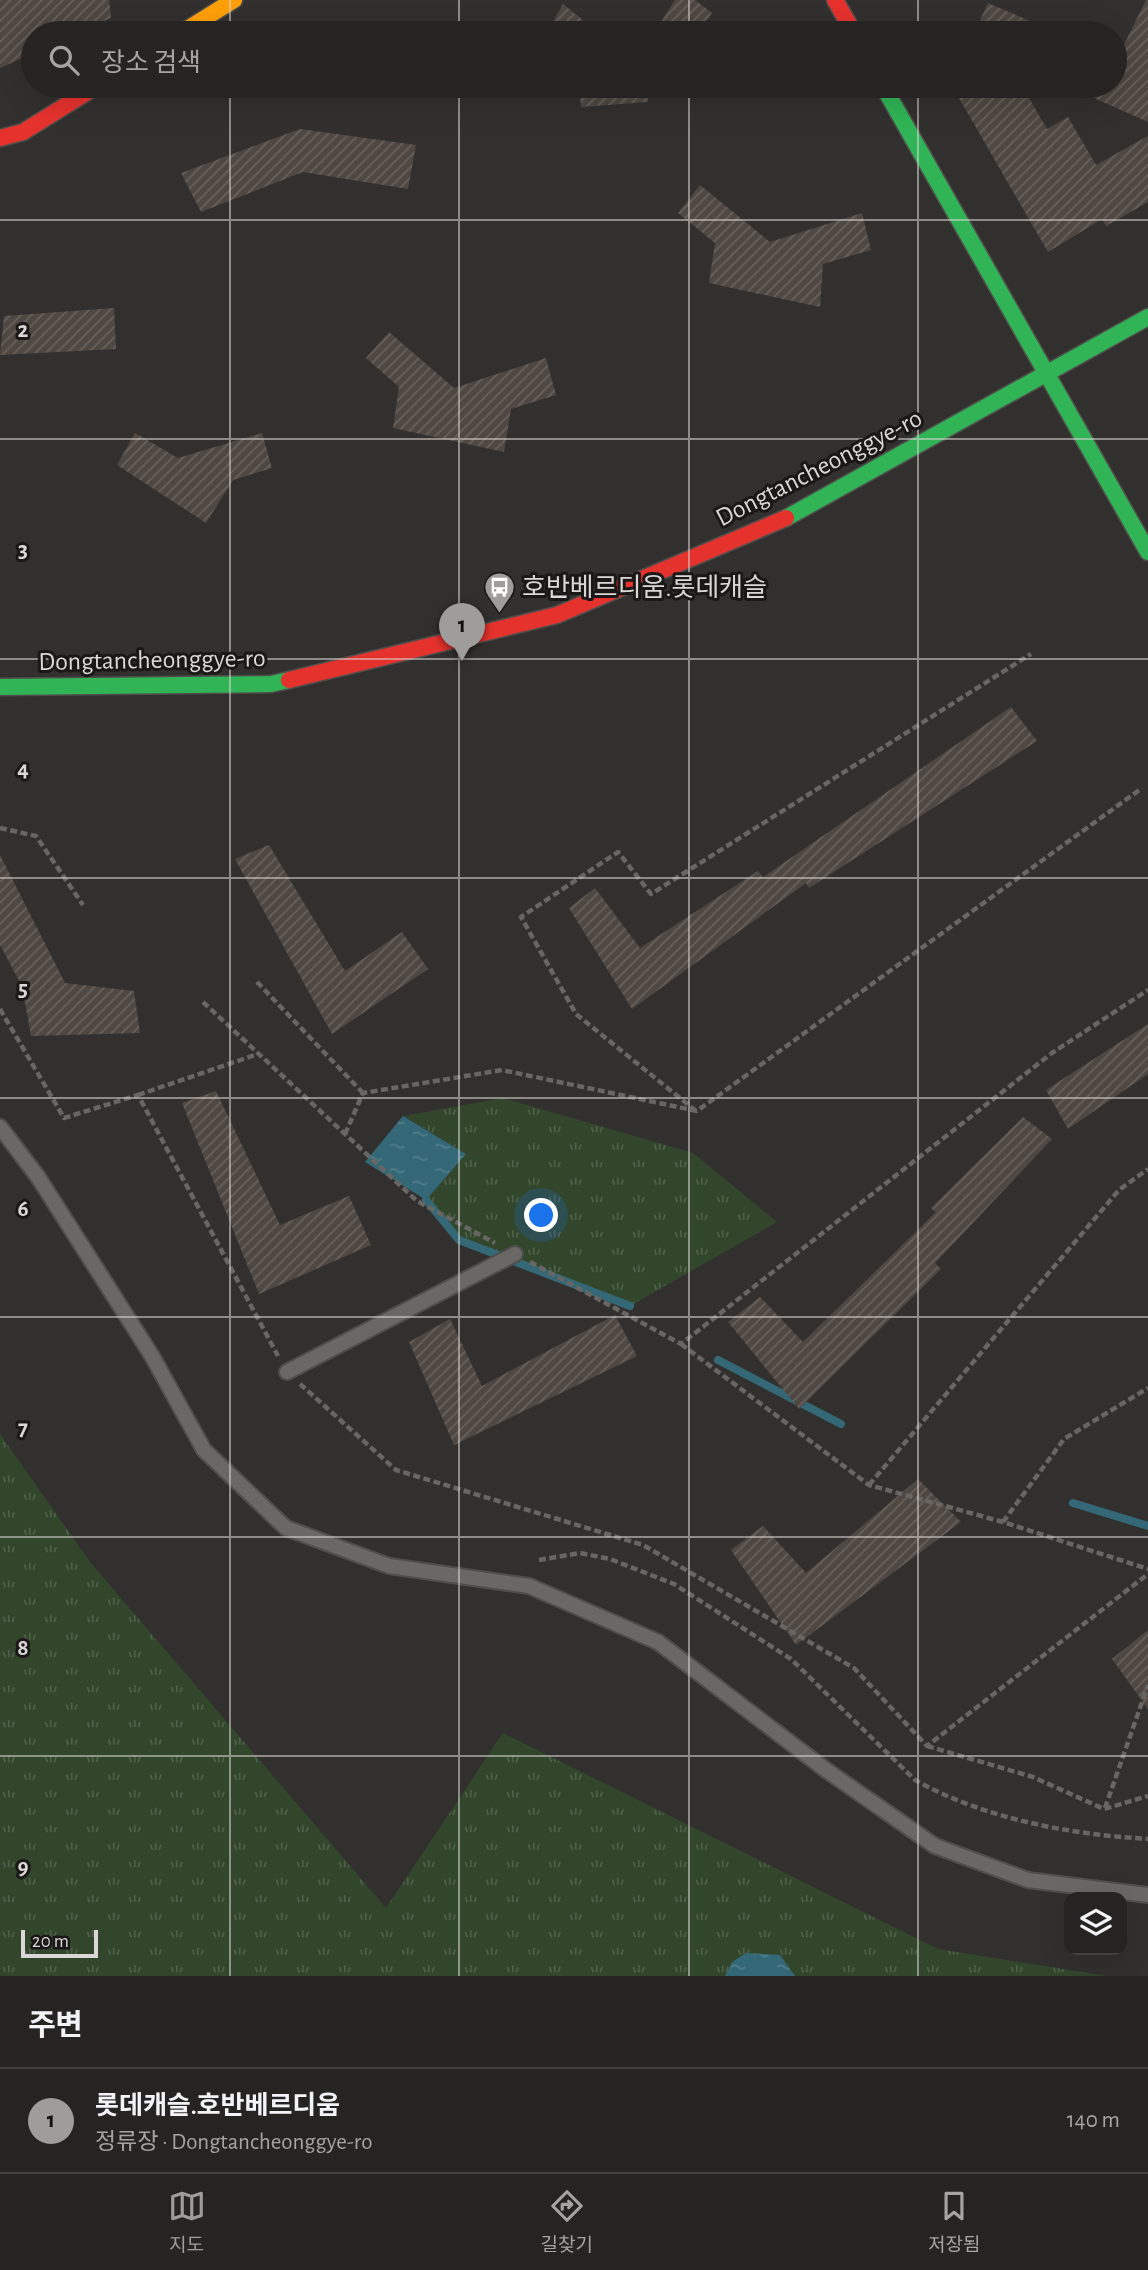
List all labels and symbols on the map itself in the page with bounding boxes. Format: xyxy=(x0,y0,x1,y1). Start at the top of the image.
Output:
text: 2 xyxy=(18,319,29,342)
street label: Dongtancheonggye-ro xyxy=(712,405,926,531)
text: 3 xyxy=(18,539,28,562)
bus stop icon: 호반베르디움.롯데캐슬 xyxy=(482,571,516,615)
place label: 호반베르디움.롯데캐슬 xyxy=(522,574,767,601)
pin: 1 xyxy=(439,603,485,661)
street label: Dongtancheonggye-ro xyxy=(38,645,266,675)
text: 4 xyxy=(17,758,29,781)
text: 5 xyxy=(18,978,28,1001)
text: 6 xyxy=(17,1198,29,1221)
your location xyxy=(524,1198,558,1232)
text: 7 xyxy=(18,1417,28,1440)
text: 8 xyxy=(17,1637,29,1660)
text: 9 xyxy=(17,1856,29,1879)
scale bar xyxy=(21,1927,98,1959)

